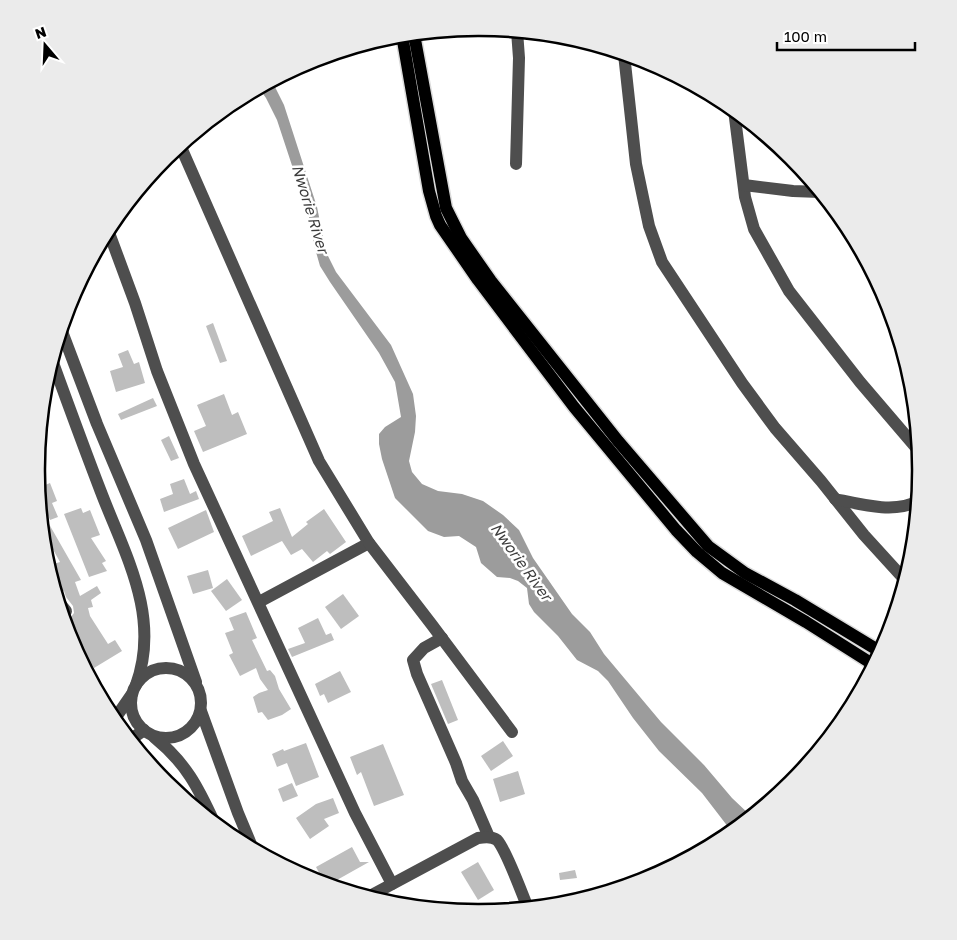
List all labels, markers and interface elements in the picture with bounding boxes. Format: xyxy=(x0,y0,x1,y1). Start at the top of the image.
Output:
north arrow xyxy=(20,20,70,70)
scale bar xyxy=(777,20,914,52)
text: N xyxy=(33,22,48,42)
text: 100 m xyxy=(784,27,827,45)
water label: Nworie River xyxy=(289,162,334,257)
water label: Nworie River xyxy=(488,519,557,605)

